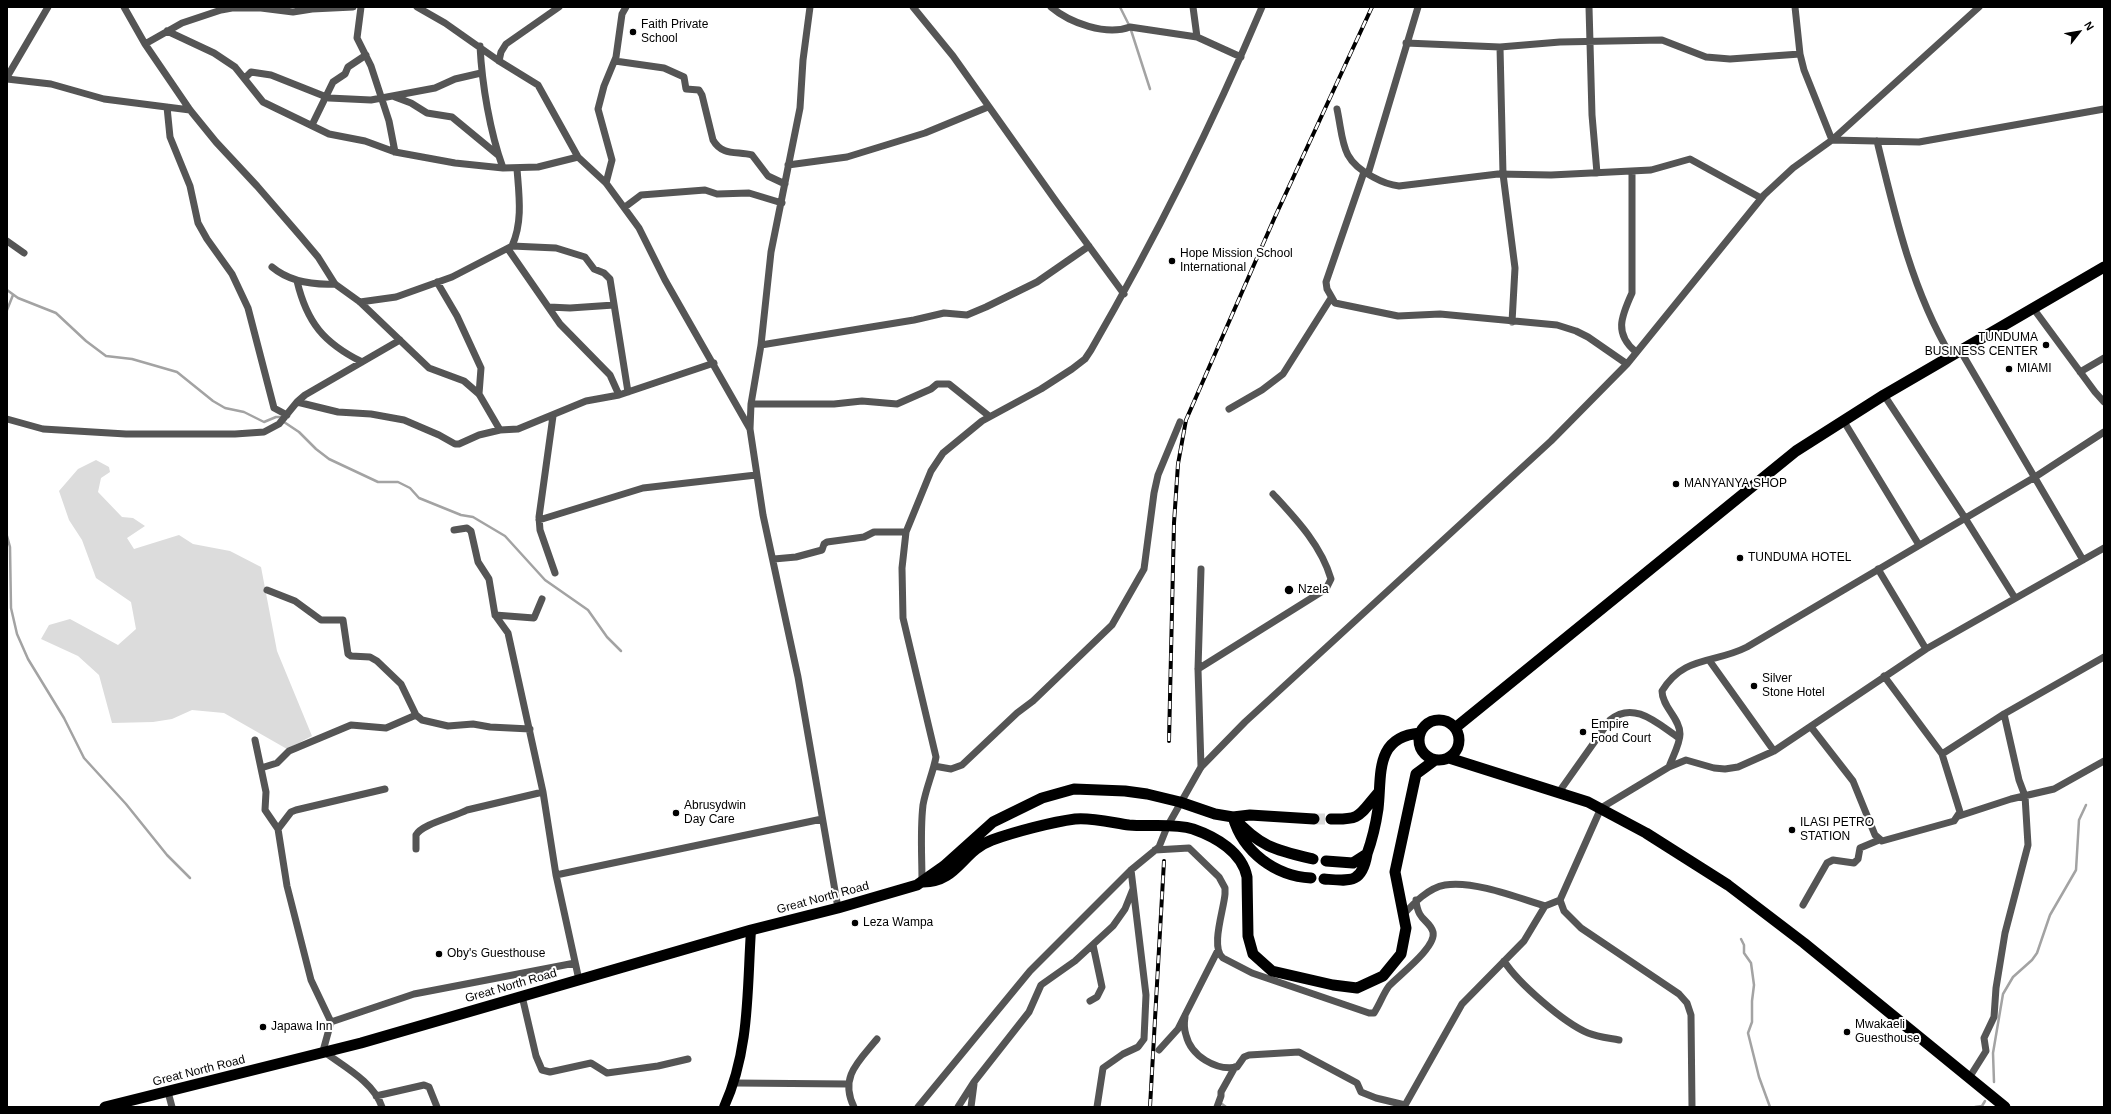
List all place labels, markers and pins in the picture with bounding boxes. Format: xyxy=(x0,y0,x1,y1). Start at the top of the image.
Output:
place label: Faith Private School xyxy=(641,18,708,46)
marker: Faith Private School xyxy=(628,27,638,37)
place label: Hope Mission School International xyxy=(1180,247,1293,275)
marker: Hope Mission School International xyxy=(1167,256,1177,266)
place label: TUNDUMA BUSINESS CENTER xyxy=(1925,331,2038,359)
marker: TUNDUMA BUSINESS CENTER xyxy=(2041,340,2051,350)
place label: MIAMI xyxy=(2017,362,2052,376)
marker: MIAMI xyxy=(2004,364,2014,374)
place label: MANYANYA SHOP xyxy=(1684,477,1787,491)
marker: MANYANYA SHOP xyxy=(1671,479,1681,489)
place label: TUNDUMA HOTEL xyxy=(1748,551,1851,565)
marker: TUNDUMA HOTEL xyxy=(1735,553,1745,563)
place label: Nzela xyxy=(1298,583,1329,597)
marker: Nzela xyxy=(1283,584,1295,596)
place label: Silver Stone Hotel xyxy=(1762,672,1825,700)
marker: Silver Stone Hotel xyxy=(1749,681,1759,691)
place label: Empire Food Court xyxy=(1591,718,1651,746)
marker: Empire Food Court xyxy=(1578,727,1588,737)
place label: Abrusydwin Day Care xyxy=(684,799,746,827)
marker: Abrusydwin Day Care xyxy=(671,808,681,818)
place label: ILASI PETRO STATION xyxy=(1800,816,1874,844)
marker: ILASI PETRO STATION xyxy=(1787,825,1797,835)
place label: Leza Wampa xyxy=(863,916,933,930)
marker: Leza Wampa xyxy=(850,918,860,928)
place label: Oby's Guesthouse xyxy=(447,947,545,961)
marker: Oby's Guesthouse xyxy=(434,949,444,959)
place label: Mwakaeli Guesthouse xyxy=(1855,1018,1920,1046)
place label: Japawa Inn xyxy=(271,1020,332,1034)
marker: Japawa Inn xyxy=(258,1022,268,1032)
marker: Mwakaeli Guesthouse xyxy=(1842,1027,1852,1037)

